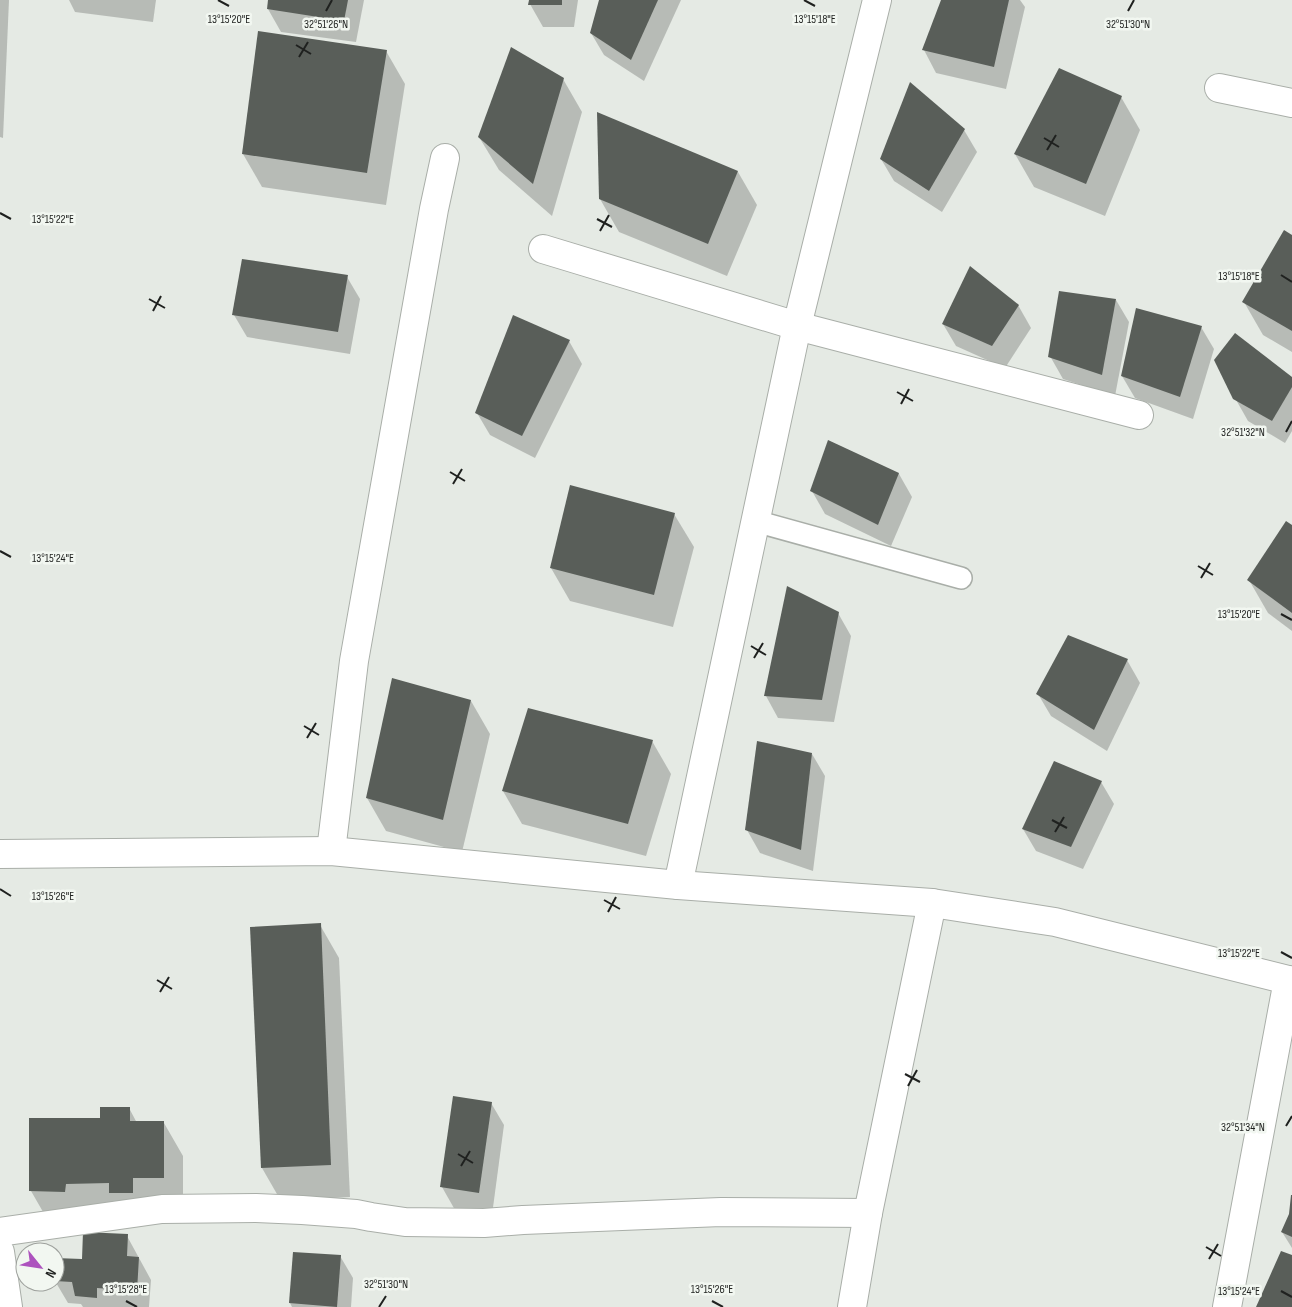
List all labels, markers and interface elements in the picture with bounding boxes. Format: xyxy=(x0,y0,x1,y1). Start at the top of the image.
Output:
text: 13°15'20"E xyxy=(208,12,250,27)
text: 13°15'18"E xyxy=(794,12,836,27)
text: 32°51'26"N xyxy=(304,17,348,32)
text: 32°51'30"N xyxy=(1106,17,1150,32)
text: 13°15'22"E xyxy=(32,212,74,227)
text: 13°15'18"E xyxy=(1218,269,1260,284)
text: 32°51'32"N xyxy=(1221,425,1265,440)
text: 13°15'24"E xyxy=(32,551,74,566)
text: 13°15'20"E xyxy=(1218,607,1260,622)
text: 13°15'26"E xyxy=(32,889,74,904)
text: 13°15'22"E xyxy=(1218,946,1260,961)
text: 32°51'34"N xyxy=(1221,1120,1265,1135)
north arrow xyxy=(15,1242,65,1292)
text: N xyxy=(42,1266,60,1281)
text: 32°51'30"N xyxy=(364,1277,408,1292)
text: 13°15'28"E xyxy=(105,1282,147,1297)
text: 13°15'26"E xyxy=(691,1282,733,1297)
text: 13°15'24"E xyxy=(1218,1284,1260,1299)

